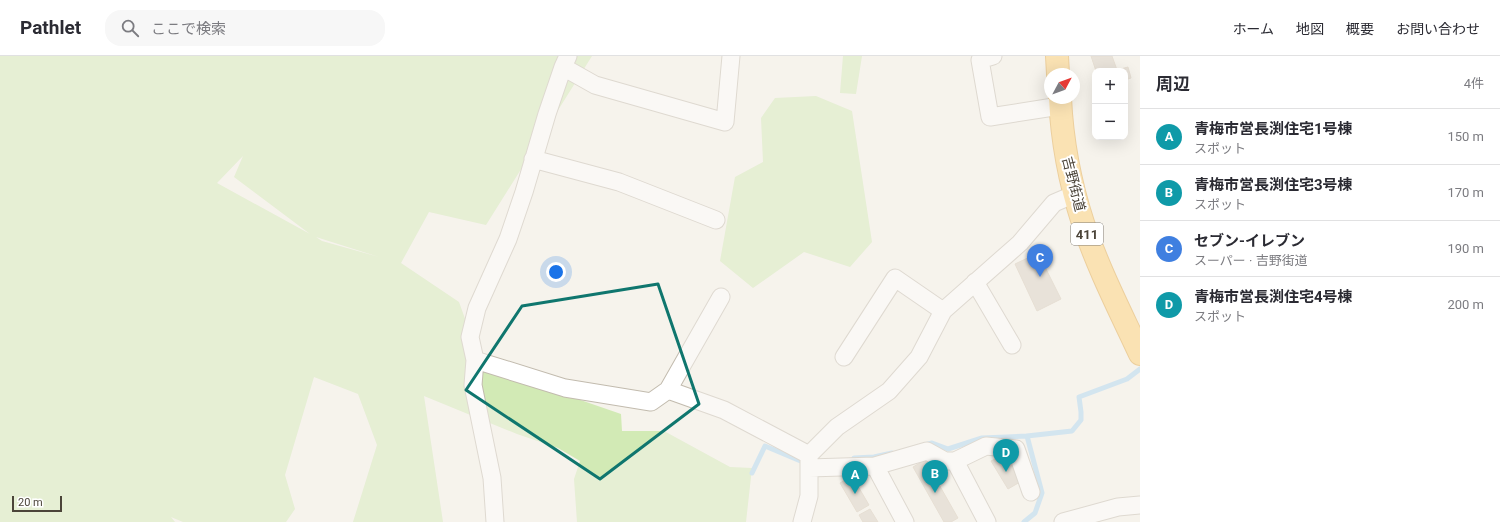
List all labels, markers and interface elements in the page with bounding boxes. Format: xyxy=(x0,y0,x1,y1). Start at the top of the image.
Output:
search box xyxy=(105,10,385,46)
text: Pathlet xyxy=(20,16,81,39)
icon: search xyxy=(119,17,141,39)
text: ここで検索 xyxy=(151,20,226,38)
text: ホーム xyxy=(1232,21,1274,37)
text: 地図 xyxy=(1296,21,1324,37)
text: 概要 xyxy=(1346,21,1374,37)
text: お問い合わせ xyxy=(1396,21,1480,37)
north arrow xyxy=(1044,68,1080,104)
map controls xyxy=(1092,68,1128,140)
button: + xyxy=(1092,68,1128,104)
text: 周辺 xyxy=(1156,74,1190,94)
text: 4件 xyxy=(1464,76,1484,91)
button: − xyxy=(1092,104,1128,140)
text: 青梅市営長渕住宅1号棟 xyxy=(1194,120,1353,138)
text: A xyxy=(1165,129,1173,144)
text: 150 m xyxy=(1447,129,1484,144)
text: スポット xyxy=(1194,141,1246,156)
street label: 吉野街道 xyxy=(1059,155,1089,213)
text: 青梅市営長渕住宅3号棟 xyxy=(1194,176,1353,194)
text: B xyxy=(1165,185,1173,200)
text: 170 m xyxy=(1447,185,1484,200)
text: スポット xyxy=(1194,197,1246,212)
road number: 411 xyxy=(1071,223,1103,245)
text: セブン-イレブン xyxy=(1194,232,1305,250)
text: C xyxy=(1165,241,1173,256)
text: 190 m xyxy=(1447,241,1484,256)
pin: C xyxy=(1027,244,1053,277)
text: スーパー · 吉野街道 xyxy=(1194,253,1308,268)
your location xyxy=(546,262,566,282)
text: 青梅市営長渕住宅4号棟 xyxy=(1194,288,1353,306)
text: D xyxy=(1165,297,1173,312)
text: 200 m xyxy=(1447,297,1484,312)
text: スポット xyxy=(1194,309,1246,324)
pin: D xyxy=(993,439,1019,472)
pin: B xyxy=(922,460,948,493)
pin: A xyxy=(842,461,868,494)
scale bar xyxy=(12,494,62,513)
text: 20 m xyxy=(18,496,43,509)

